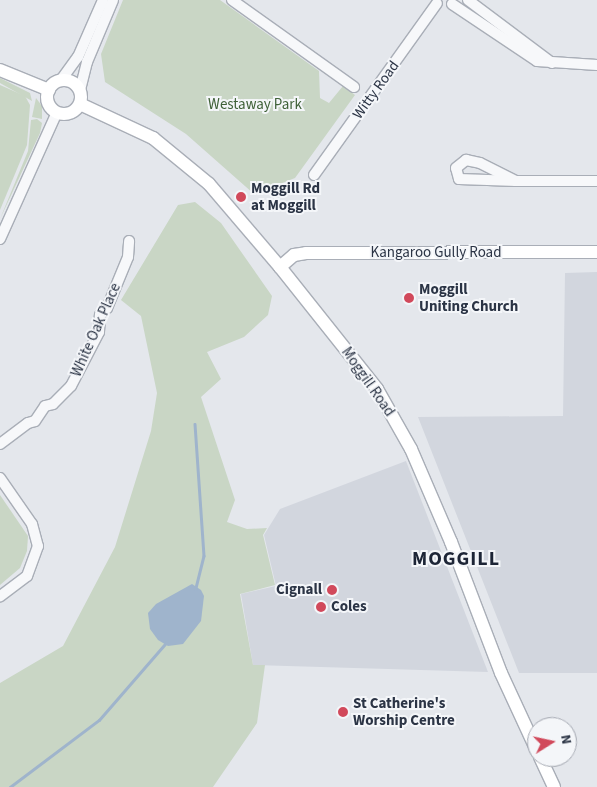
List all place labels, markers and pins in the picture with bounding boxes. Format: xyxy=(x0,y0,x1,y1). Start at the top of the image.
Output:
place label: Moggill Rd at Moggill xyxy=(251,179,320,214)
marker: Moggill Rd at Moggill xyxy=(235,191,247,203)
place label: Moggill Uniting Church xyxy=(419,280,518,315)
marker: Moggill Uniting Church xyxy=(403,292,415,304)
place label: Cignall xyxy=(276,581,322,599)
marker: Cignall xyxy=(326,584,338,596)
place label: Coles xyxy=(331,598,367,616)
marker: Coles xyxy=(315,601,327,613)
place label: St Catherine's Worship Centre xyxy=(353,694,455,729)
marker: St Catherine's Worship Centre xyxy=(337,706,349,718)

